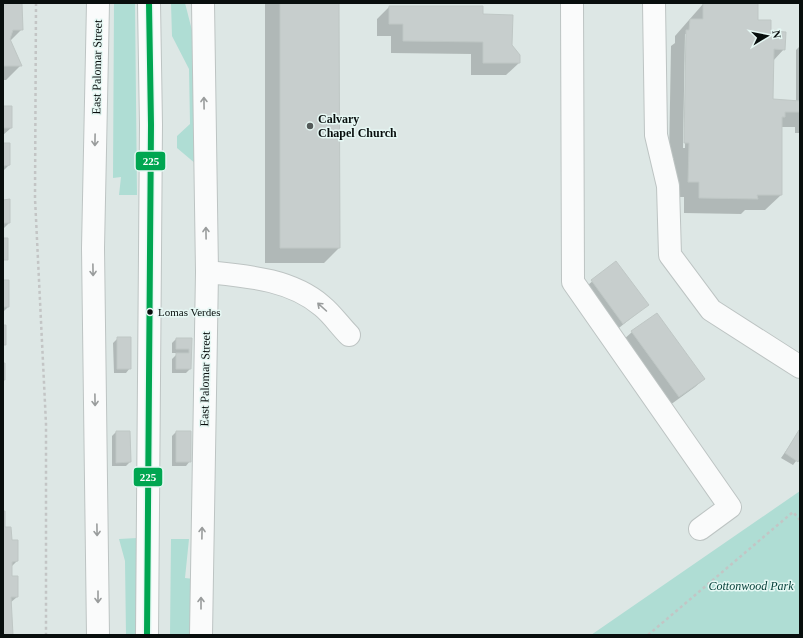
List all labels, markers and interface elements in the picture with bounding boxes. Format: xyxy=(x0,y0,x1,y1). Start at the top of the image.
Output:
north arrow xyxy=(747,16,787,56)
street label: East Palomar Street xyxy=(89,19,105,114)
text: N xyxy=(770,29,783,39)
one-way arrow xyxy=(200,97,208,110)
place label: Calvary Chapel Church xyxy=(318,112,397,140)
marker: Calvary Chapel Church xyxy=(305,121,315,131)
one-way arrow xyxy=(91,133,99,146)
line badge: 225 xyxy=(135,151,166,171)
text: 225 xyxy=(143,155,160,167)
one-way arrow xyxy=(202,227,210,240)
one-way arrow xyxy=(89,263,97,276)
one-way arrow xyxy=(317,302,327,312)
place label: Lomas Verdes xyxy=(158,306,220,318)
marker: Lomas Verdes xyxy=(145,307,155,317)
street label: East Palomar Street xyxy=(197,331,213,426)
one-way arrow xyxy=(91,393,99,406)
line badge: 225 xyxy=(133,467,163,487)
text: 225 xyxy=(140,471,157,483)
one-way arrow xyxy=(93,523,101,536)
one-way arrow xyxy=(198,527,206,540)
park label: Cottonwood Park xyxy=(708,579,794,593)
one-way arrow xyxy=(94,590,102,603)
one-way arrow xyxy=(197,597,205,610)

